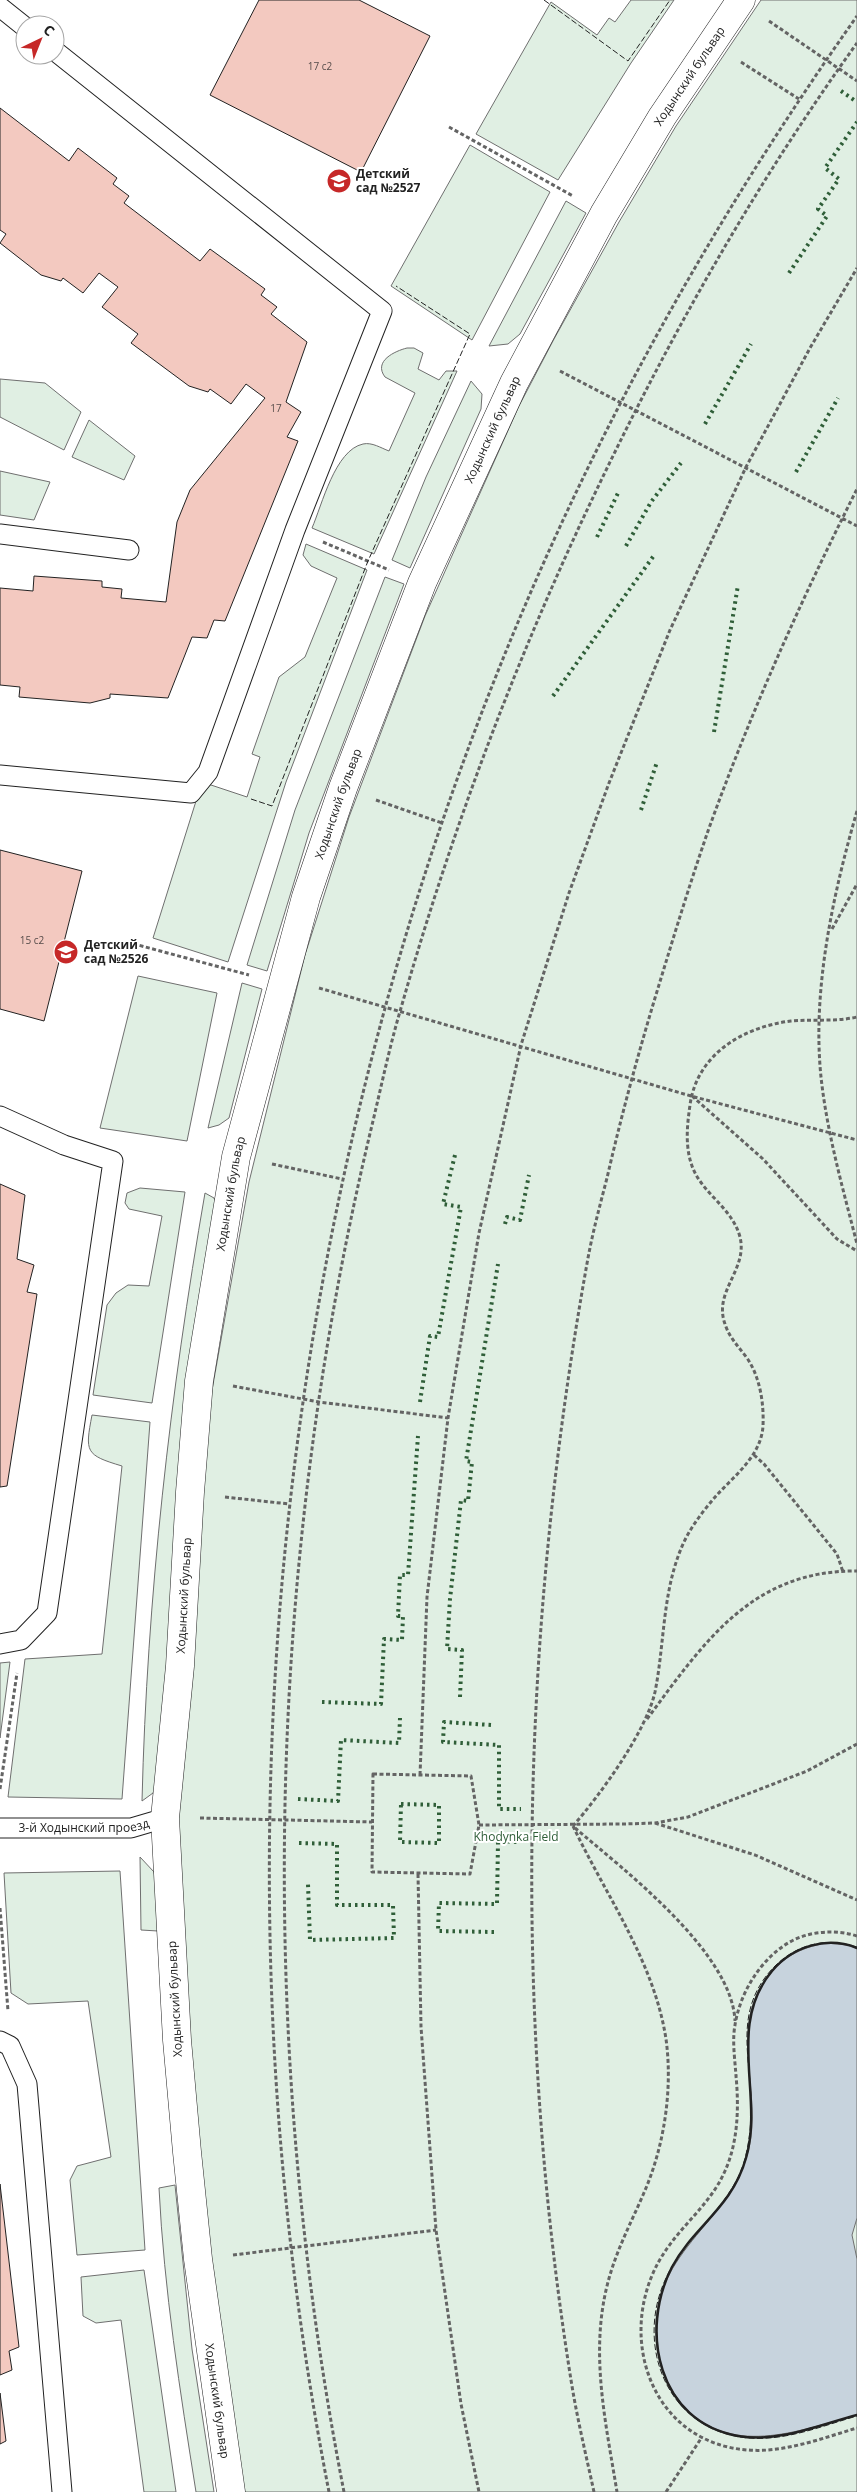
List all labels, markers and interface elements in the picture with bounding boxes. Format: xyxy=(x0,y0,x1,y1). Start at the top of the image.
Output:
north arrow xyxy=(15,15,65,65)
text: С xyxy=(39,20,59,40)
street label: Ходынский бульвар xyxy=(650,23,729,129)
house number: 17 с2 xyxy=(308,59,333,73)
place label: Детский сад №2527 xyxy=(356,165,420,196)
school or university icon: Детский сад №2527 xyxy=(326,168,352,194)
street label: Ходынский бульвар xyxy=(460,373,524,486)
house number: 17 xyxy=(270,401,282,415)
street label: Ходынский бульвар xyxy=(311,746,365,861)
house number: 15 с2 xyxy=(20,933,45,947)
place label: Детский сад №2526 xyxy=(84,936,148,967)
school or university icon: Детский сад №2526 xyxy=(53,939,79,965)
street label: Ходынский бульвар xyxy=(212,1134,249,1252)
street label: Ходынский бульвар xyxy=(172,1537,195,1654)
street label: 3-й Ходынский проезд xyxy=(18,1814,151,1836)
park label: Khodynka Field xyxy=(473,1828,559,1845)
street label: Ходынский бульвар xyxy=(163,1941,186,2057)
street label: Ходынский бульвар xyxy=(201,2342,234,2460)

